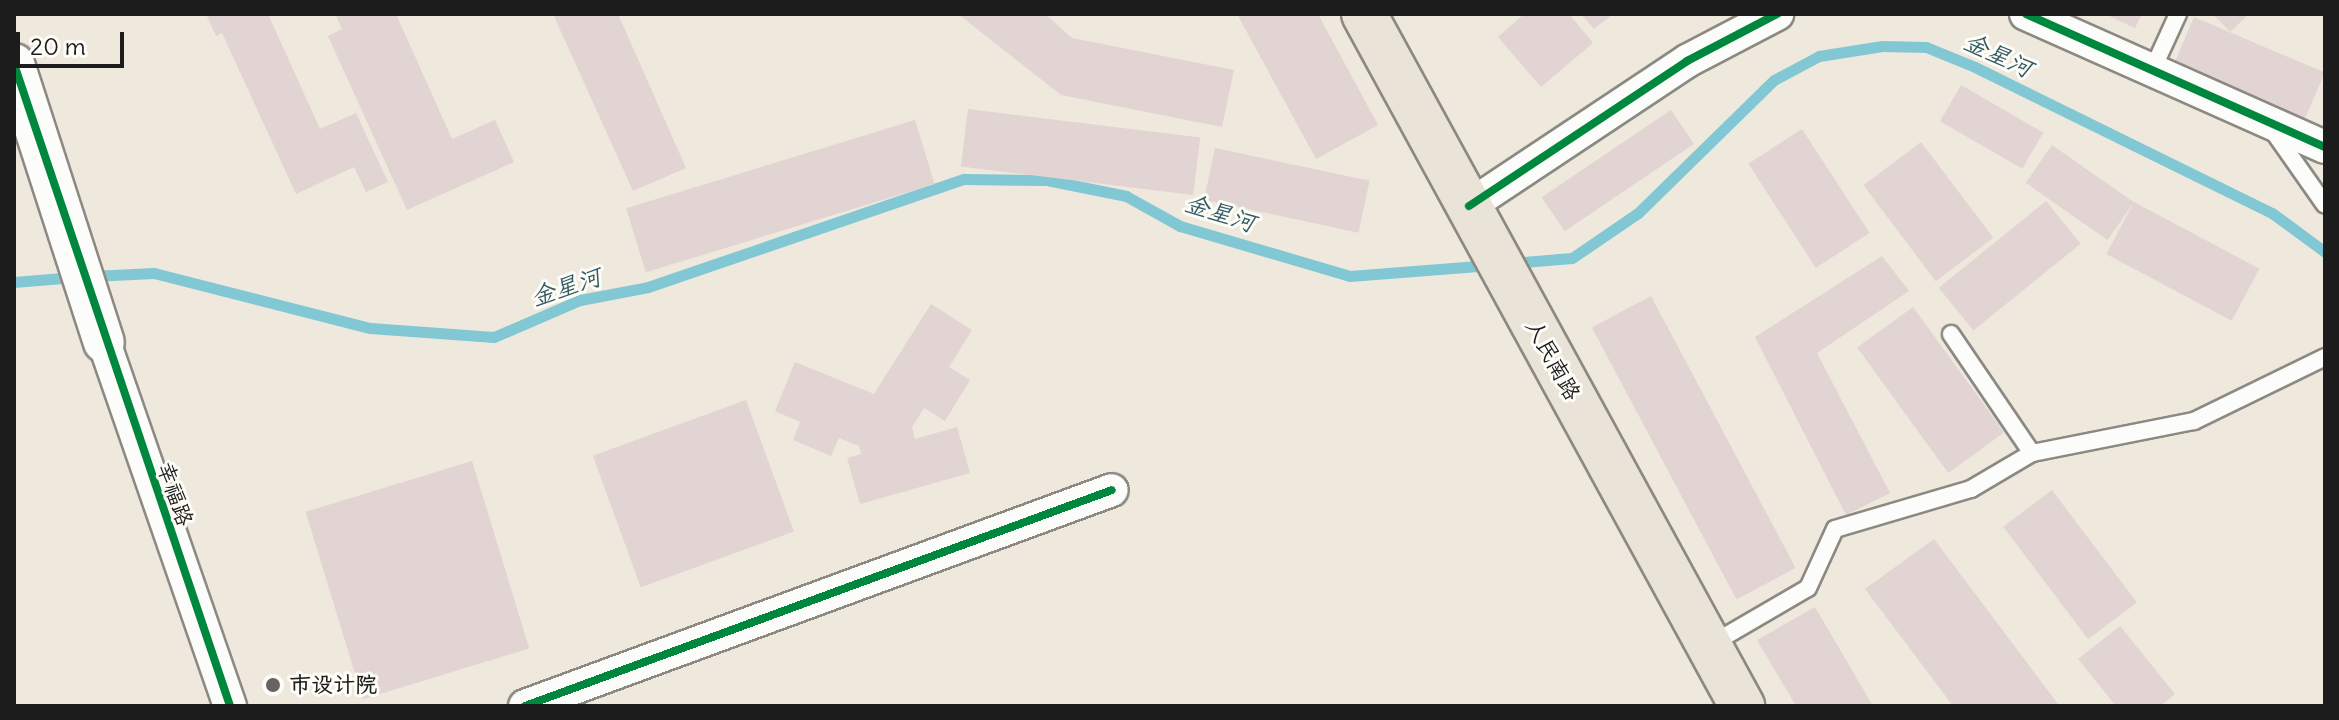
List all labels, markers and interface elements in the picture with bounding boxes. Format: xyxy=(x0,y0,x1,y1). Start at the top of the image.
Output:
scale bar xyxy=(20,16,128,66)
water label: 金星河 xyxy=(1959,27,2037,83)
text: 20 m xyxy=(30,31,86,61)
water label: 金星河 xyxy=(1181,188,1259,238)
water label: 金星河 xyxy=(527,262,605,312)
street label: 人民南路 xyxy=(1520,315,1586,405)
street label: 幸福路 xyxy=(152,459,198,529)
place label: 市设计院 xyxy=(289,672,377,698)
marker: 市设计院 xyxy=(264,676,282,694)

